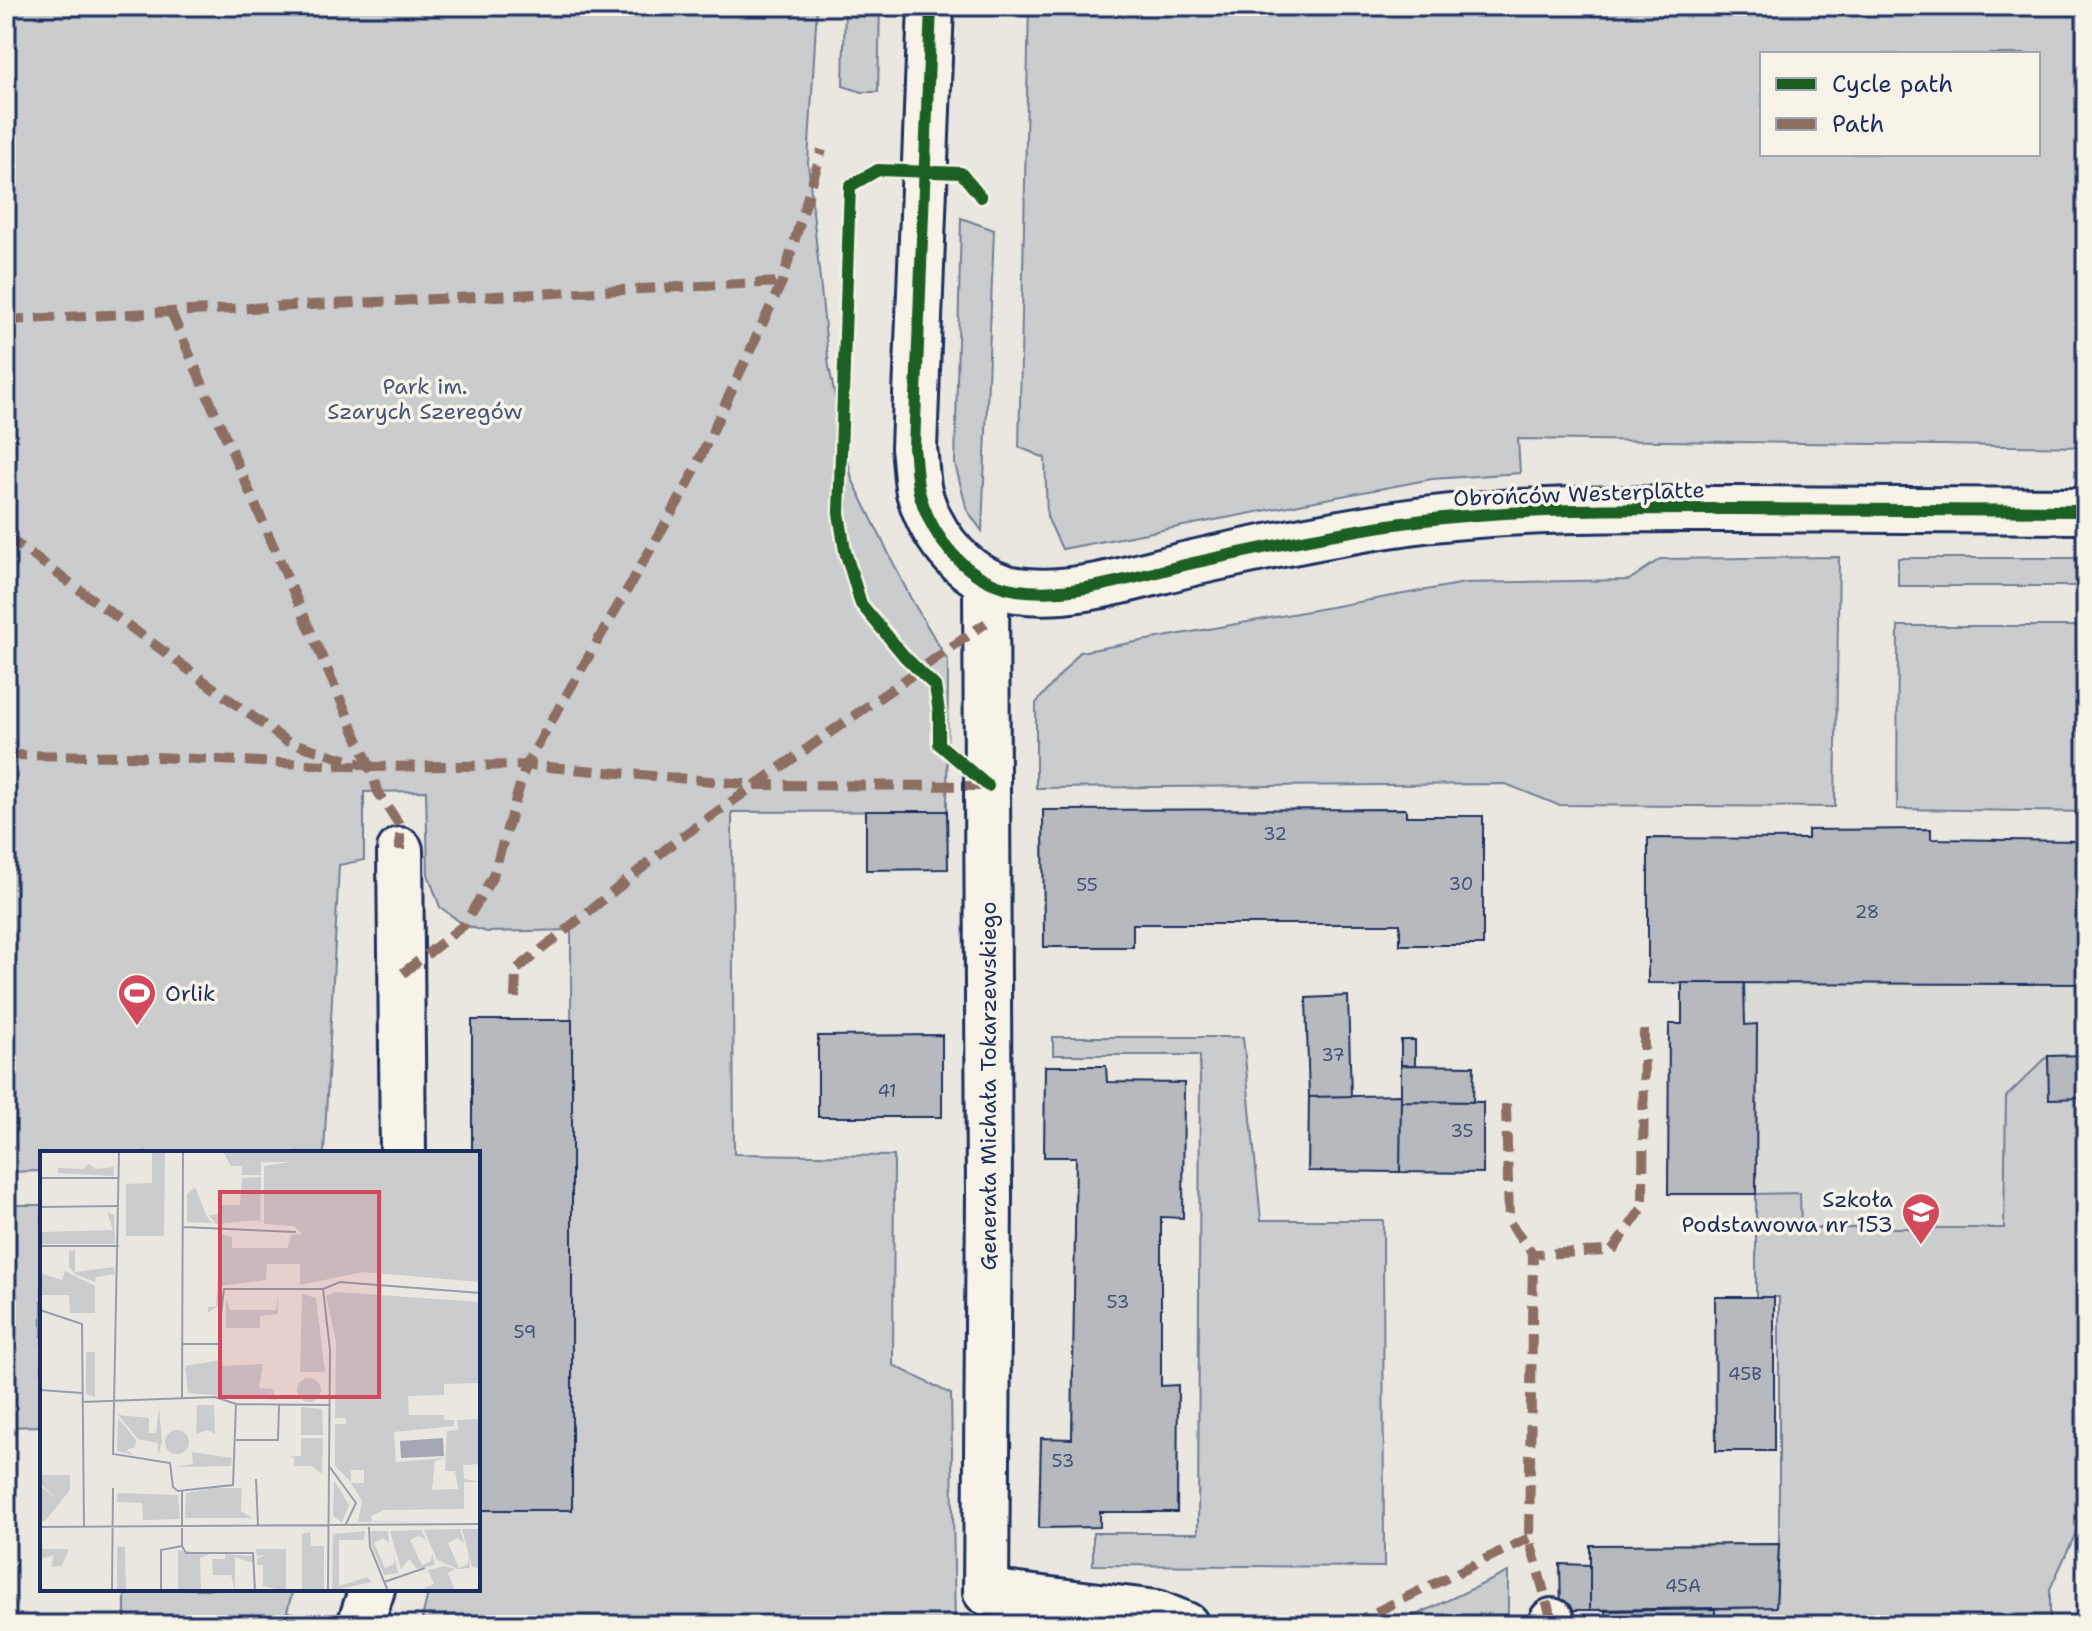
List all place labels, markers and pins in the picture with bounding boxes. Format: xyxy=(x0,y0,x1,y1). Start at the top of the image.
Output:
sports icon: Orlik xyxy=(116,972,158,1027)
place label: Orlik xyxy=(165,979,216,1008)
place label: Szkoła Podstawowa nr 153 xyxy=(1681,1185,1893,1239)
school or university icon: Szkoła Podstawowa nr 153 xyxy=(1900,1191,1942,1246)

